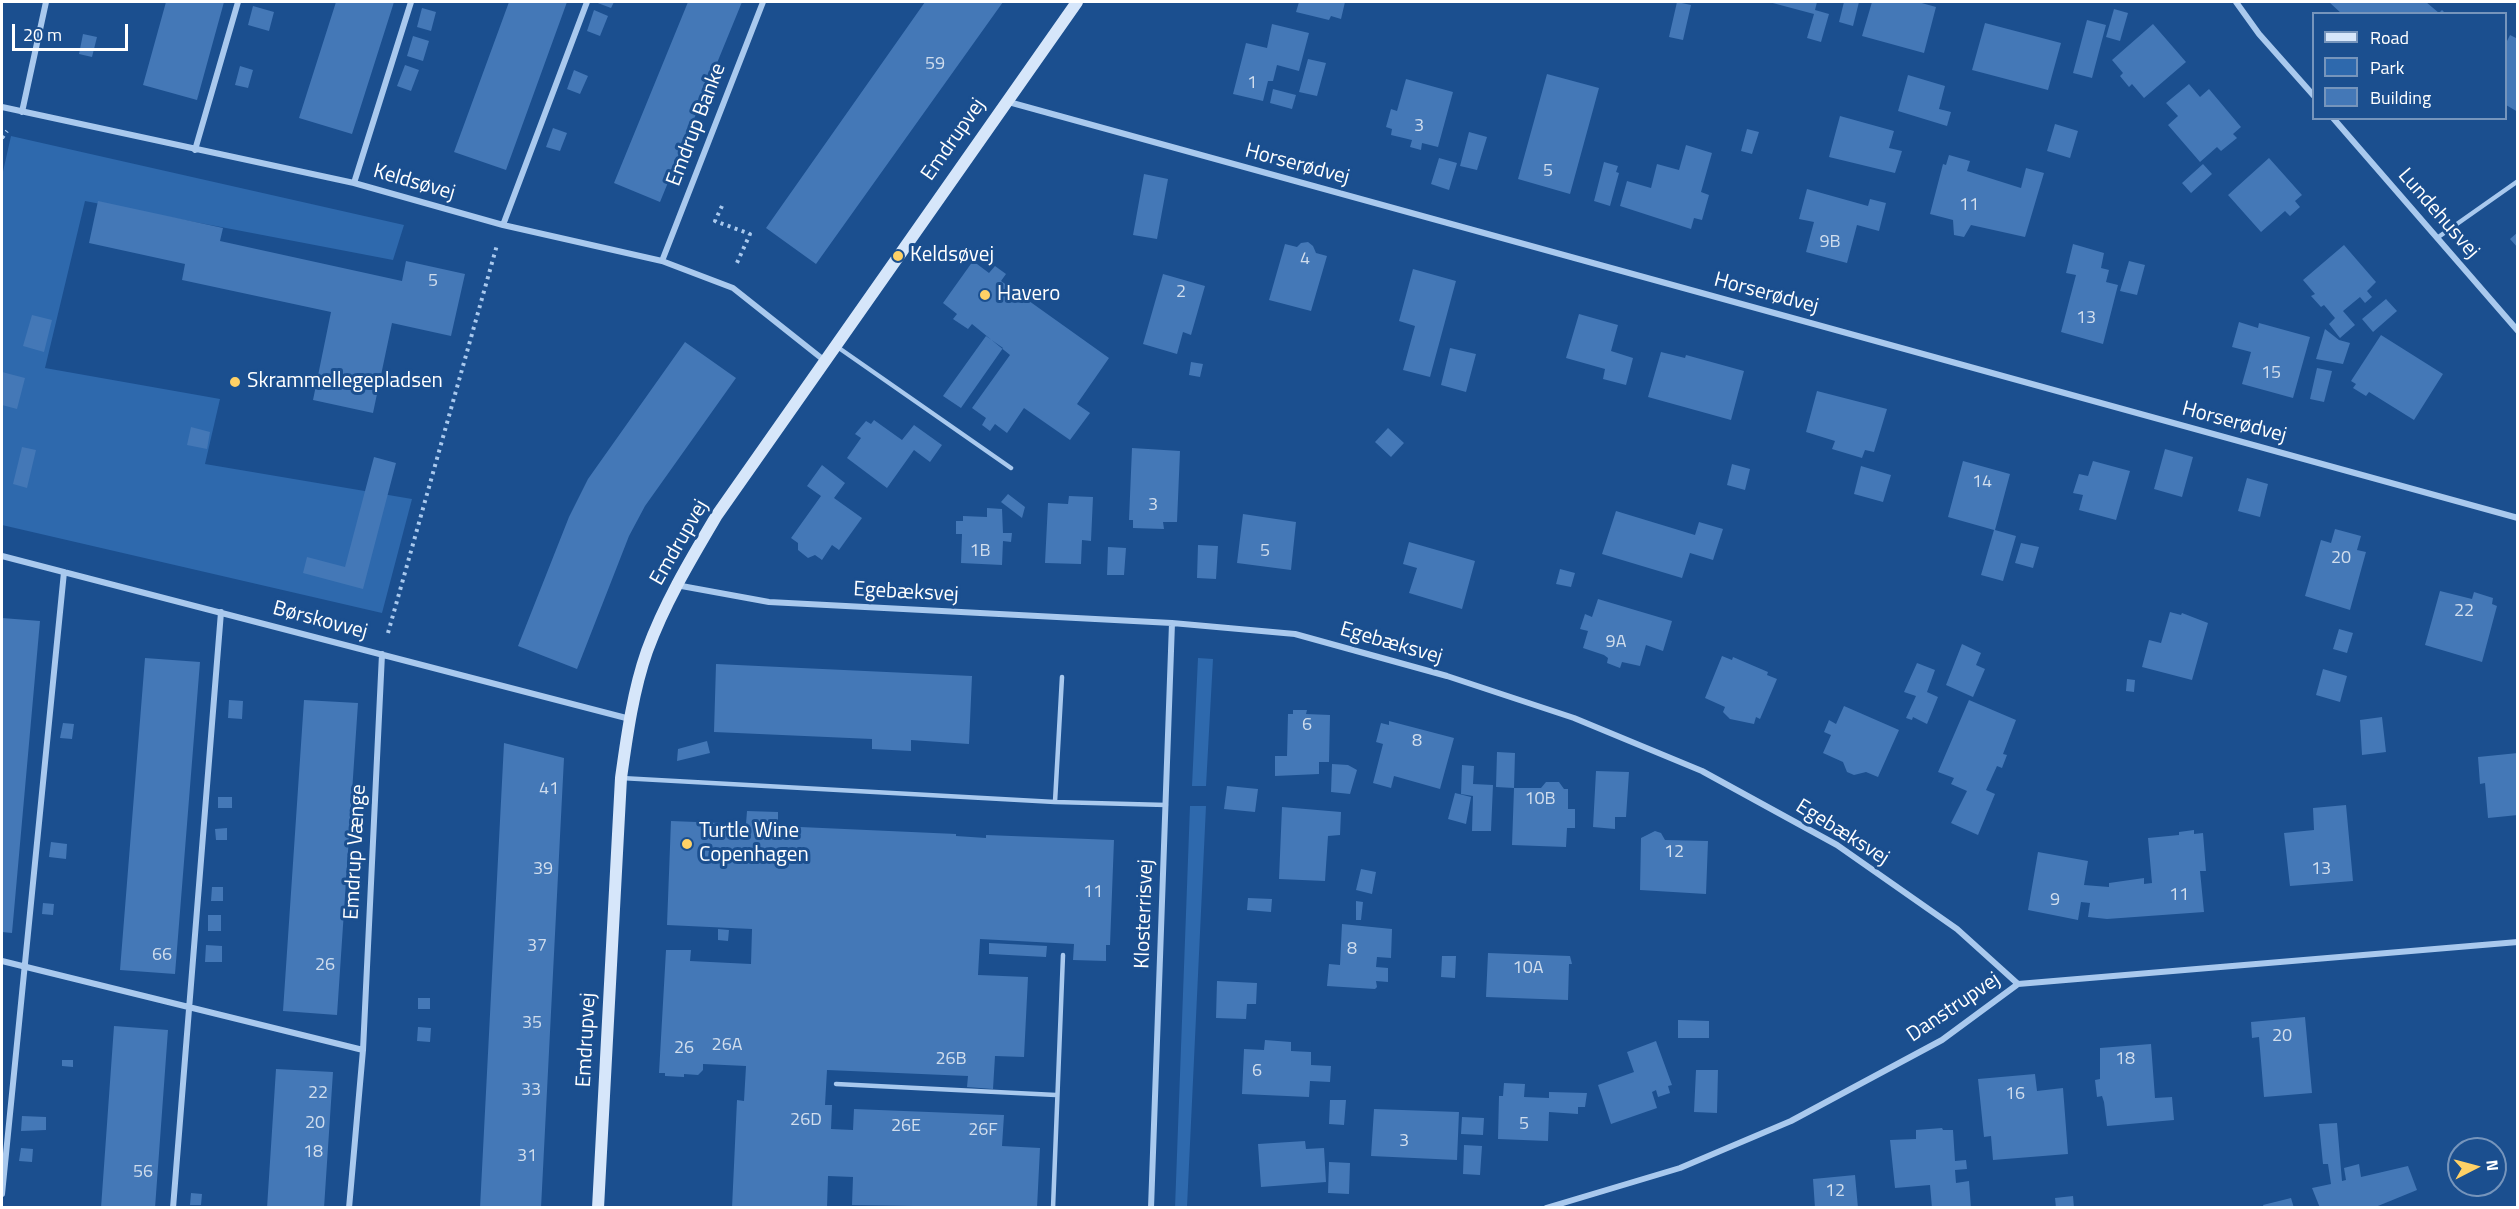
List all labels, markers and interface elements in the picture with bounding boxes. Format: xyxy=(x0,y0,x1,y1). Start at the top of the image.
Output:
scale bar xyxy=(15,12,130,50)
legend xyxy=(2312,12,2507,120)
text: 20 m xyxy=(23,21,62,48)
text: Road xyxy=(2370,24,2409,51)
house number: 59 xyxy=(925,54,945,76)
text: Park xyxy=(2370,54,2404,81)
street label: Emdrup Banke xyxy=(662,60,732,190)
house number: 1 xyxy=(1247,73,1257,95)
text: Building xyxy=(2370,84,2431,111)
street label: Emdrupvej xyxy=(917,94,991,186)
house number: 3 xyxy=(1414,116,1424,138)
street label: Horserødvej xyxy=(1242,139,1352,191)
street label: Keldsøvej xyxy=(370,159,458,207)
house number: 5 xyxy=(1543,161,1553,183)
street label: Lundehusvej xyxy=(2392,164,2484,264)
house number: 11 xyxy=(1959,195,1979,217)
house number: 9B xyxy=(1819,232,1841,254)
place label: Keldsøvej xyxy=(910,243,994,269)
marker: Keldsøvej xyxy=(891,249,905,263)
house number: 4 xyxy=(1300,249,1310,271)
street label: Horserødvej xyxy=(1711,268,1821,320)
house number: 5 xyxy=(428,271,438,293)
place label: Havero xyxy=(997,282,1060,308)
house number: 2 xyxy=(1176,282,1186,304)
marker: Havero xyxy=(978,288,992,302)
house number: 13 xyxy=(2076,308,2096,330)
house number: 15 xyxy=(2261,363,2281,385)
place label: Skrammellegepladsen xyxy=(247,369,443,395)
marker: Skrammellegepladsen xyxy=(228,375,242,389)
street label: Horserødvej xyxy=(2179,397,2289,449)
house number: 14 xyxy=(1972,472,1992,494)
house number: 3 xyxy=(1148,495,1158,517)
street label: Emdrupvej xyxy=(645,496,715,590)
house number: 1B xyxy=(969,541,991,563)
house number: 5 xyxy=(1260,541,1270,563)
house number: 20 xyxy=(2331,548,2351,570)
street label: Egebæksvej xyxy=(853,578,959,608)
street label: Børskovvej xyxy=(270,596,370,646)
house number: 22 xyxy=(2454,601,2474,623)
street label: Egebæksvej xyxy=(1337,617,1445,671)
house number: 9A xyxy=(1606,632,1626,654)
house number: 6 xyxy=(1302,715,1312,737)
house number: 8 xyxy=(1412,731,1422,753)
house number: 41 xyxy=(539,779,559,801)
street label: Emdrup Vænge xyxy=(340,784,372,920)
house number: 10B xyxy=(1524,789,1556,811)
street label: Egebæksvej xyxy=(1791,794,1893,872)
place label: Turtle Wine Copenhagen xyxy=(699,819,809,869)
marker: Turtle Wine Copenhagen xyxy=(680,837,694,851)
house number: 12 xyxy=(1664,842,1684,864)
house number: 39 xyxy=(533,859,553,881)
street label: Klosterrisvej xyxy=(1130,859,1160,969)
house number: 13 xyxy=(2311,859,2331,881)
house number: 11 xyxy=(1083,882,1103,904)
house number: 11 xyxy=(2169,885,2189,907)
house number: 9 xyxy=(2050,890,2060,912)
house number: 37 xyxy=(527,936,547,958)
house number: 8 xyxy=(1347,939,1357,961)
house number: 66 xyxy=(152,945,172,967)
house number: 26 xyxy=(315,955,335,977)
house number: 10A xyxy=(1513,958,1543,980)
street label: Danstrupvej xyxy=(1903,968,2005,1048)
street label: Emdrupvej xyxy=(572,992,602,1088)
house number: 35 xyxy=(522,1013,542,1035)
house number: 20 xyxy=(2272,1026,2292,1048)
house number: 26A xyxy=(712,1035,742,1057)
house number: 26 xyxy=(674,1038,694,1060)
house number: 26B xyxy=(935,1049,967,1071)
house number: 18 xyxy=(2115,1049,2135,1071)
house number: 6 xyxy=(1252,1061,1262,1083)
house number: 33 xyxy=(521,1080,541,1102)
house number: 22 xyxy=(308,1083,328,1105)
house number: 16 xyxy=(2005,1084,2025,1106)
house number: 26D xyxy=(790,1110,822,1132)
house number: 20 xyxy=(305,1113,325,1135)
house number: 5 xyxy=(1519,1114,1529,1136)
house number: 26E xyxy=(891,1116,921,1138)
house number: 26F xyxy=(968,1120,998,1142)
house number: 3 xyxy=(1399,1131,1409,1153)
north arrow xyxy=(2447,1137,2507,1197)
house number: 18 xyxy=(303,1142,323,1164)
house number: 31 xyxy=(517,1146,537,1168)
text: N xyxy=(2480,1159,2505,1172)
house number: 56 xyxy=(133,1162,153,1184)
house number: 12 xyxy=(1825,1181,1845,1203)

